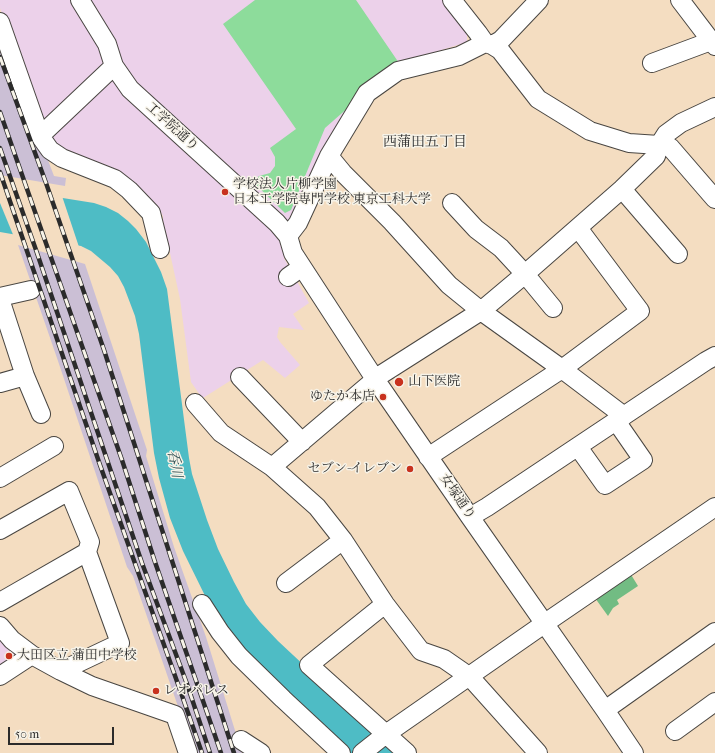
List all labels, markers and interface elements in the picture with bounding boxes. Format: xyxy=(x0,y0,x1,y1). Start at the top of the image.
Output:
street label: 工学院通り xyxy=(143,99,201,155)
district label: 西蒲田五丁目 xyxy=(383,135,467,151)
place label: 学校法人片柳学園 日本工学院専門学校 東京工科大学 xyxy=(233,177,431,208)
marker: 学校法人片柳学園 日本工学院専門学校 東京工科大学 xyxy=(220,187,230,197)
place label: 山下医院 xyxy=(408,374,460,390)
marker: 山下医院 xyxy=(393,376,405,388)
place label: ゆたか本店 xyxy=(310,389,375,405)
marker: ゆたか本店 xyxy=(378,392,388,402)
water label: 呑川 xyxy=(163,449,185,479)
place label: セブン-イレブン xyxy=(308,461,402,477)
marker: セブン-イレブン xyxy=(405,464,415,474)
street label: 女塚通り xyxy=(436,471,478,523)
place label: 大田区立 蒲田中学校 xyxy=(17,648,137,664)
marker: 大田区立 蒲田中学校 xyxy=(4,651,14,661)
place label: レオパレス xyxy=(164,683,229,699)
marker: レオパレス xyxy=(151,686,161,696)
scale bar xyxy=(10,719,116,745)
text: 50 m xyxy=(15,727,39,741)

